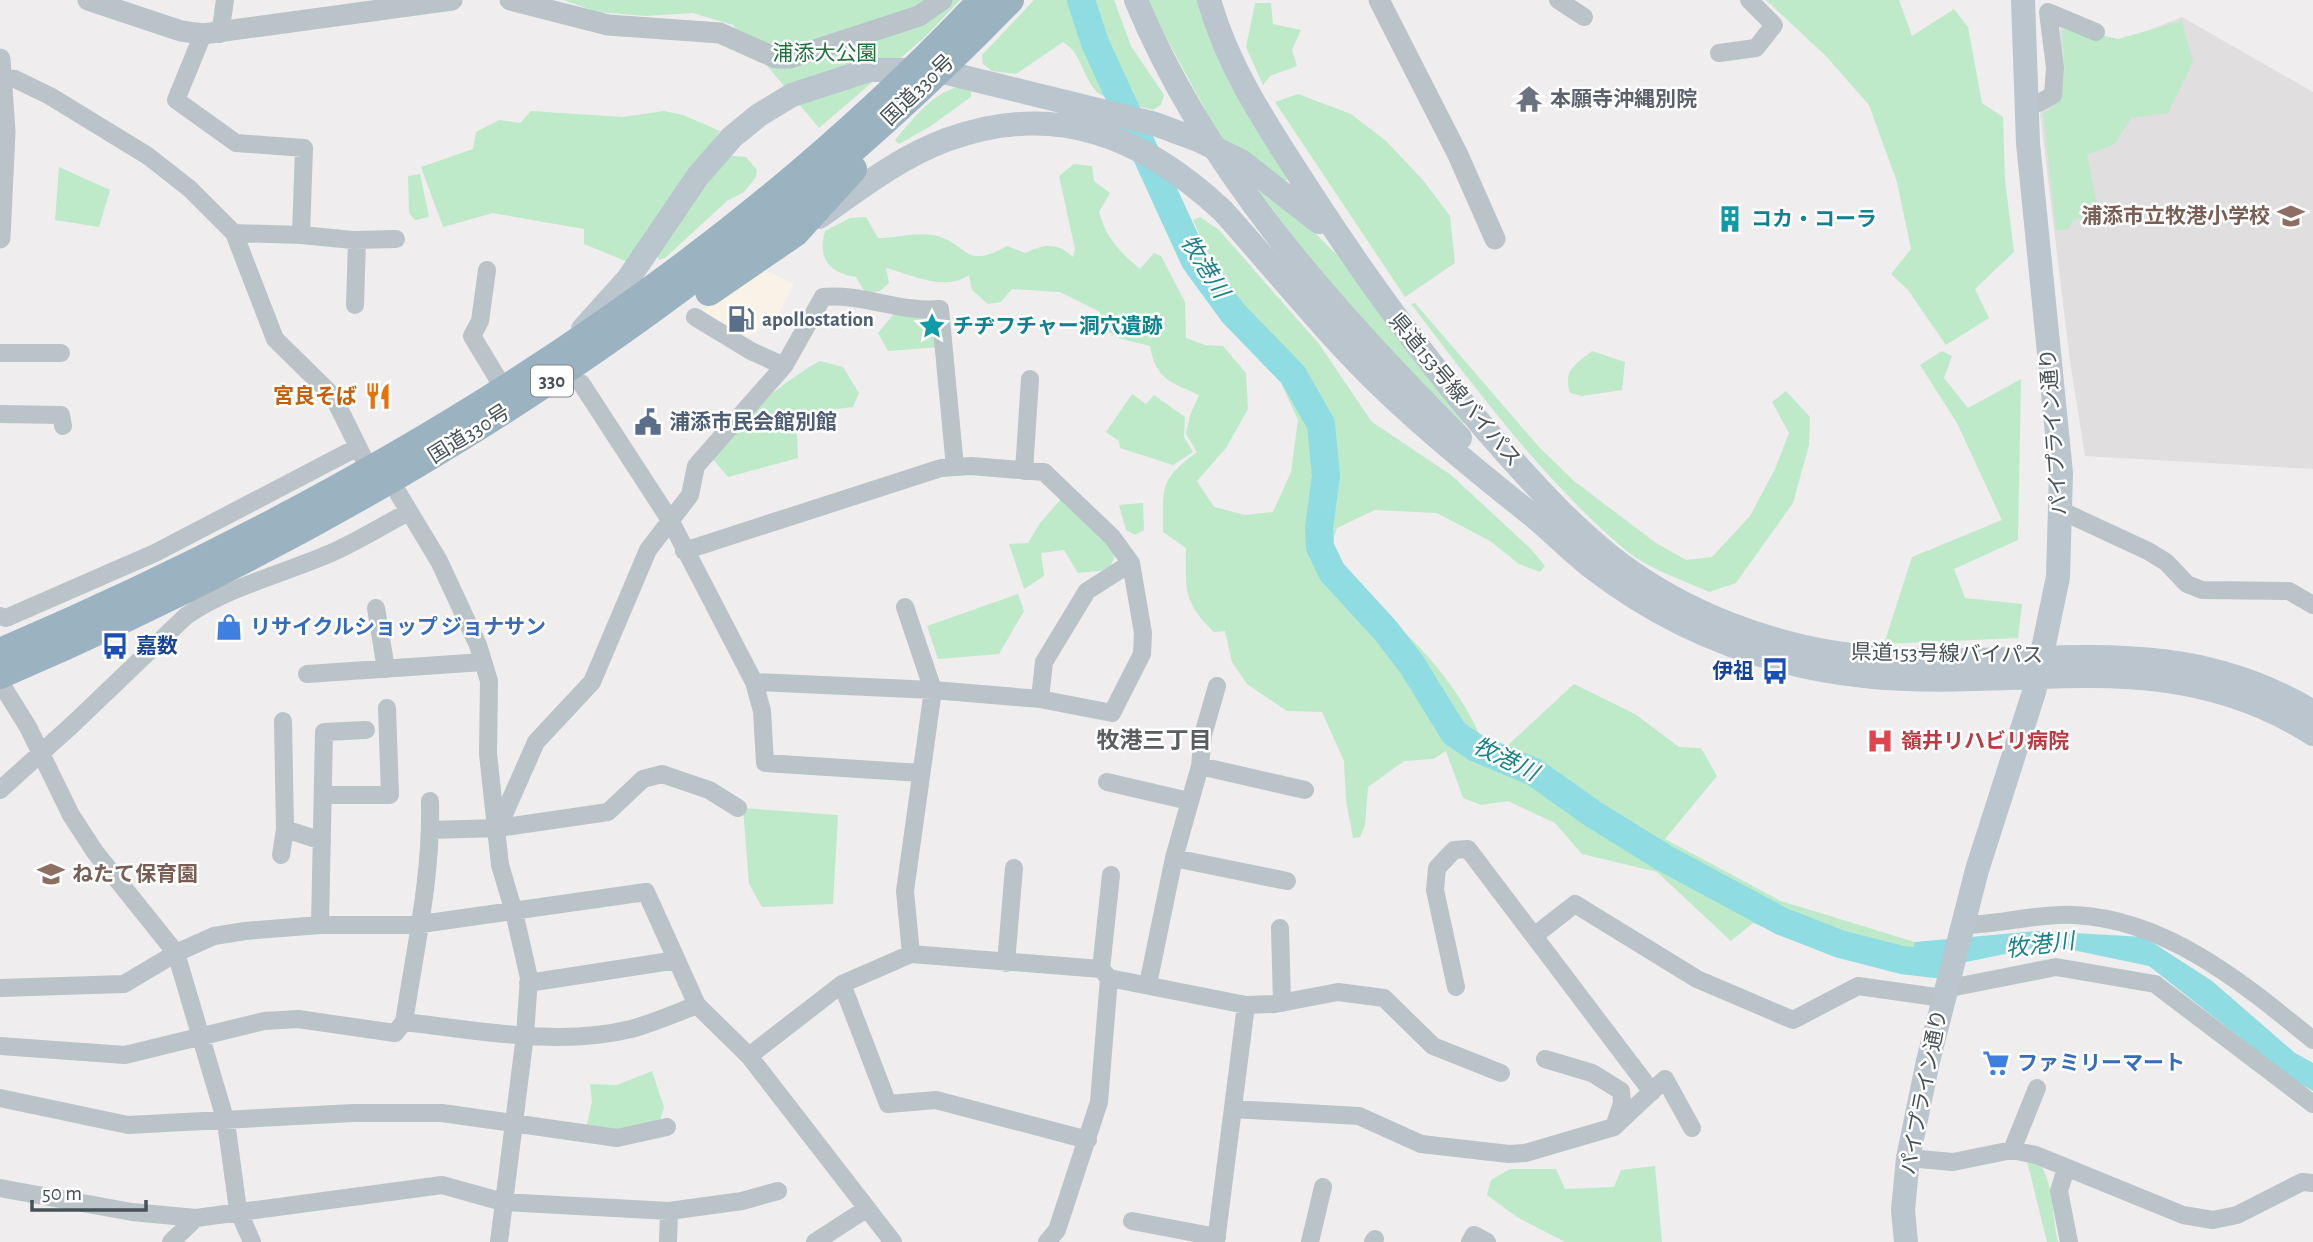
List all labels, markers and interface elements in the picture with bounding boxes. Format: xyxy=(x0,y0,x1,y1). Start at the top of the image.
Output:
park label: 浦添大公園 xyxy=(773,42,878,64)
street label: 国道330号 xyxy=(877,50,958,129)
temple icon: 本願寺沖縄別院 xyxy=(1514,84,1544,114)
place label: 本願寺沖縄別院 xyxy=(1550,87,1697,110)
school or university icon: 浦添市立牧港小学校 xyxy=(2276,201,2306,231)
building icon: コカ・コーラ xyxy=(1715,204,1745,234)
place label: 浦添市立牧港小学校 xyxy=(2081,204,2270,227)
place label: コカ・コーラ xyxy=(1751,209,1877,230)
water label: 牧港川 xyxy=(1176,231,1235,305)
fuel station icon: apollostation xyxy=(726,304,756,334)
place label: apollostation xyxy=(762,309,874,330)
street label: 県道153号線バイパス xyxy=(1385,309,1526,470)
place icon: チヂフチャー洞穴遺跡 xyxy=(917,311,947,341)
place label: チヂフチャー洞穴遺跡 xyxy=(953,315,1163,337)
street label: パイプライン通り xyxy=(2037,347,2070,517)
road number: 330 xyxy=(531,366,573,396)
restaurant icon: 宮良そば xyxy=(363,381,393,411)
place label: 宮良そば xyxy=(273,385,357,407)
street label: 国道330号 xyxy=(424,400,513,467)
public building icon: 浦添市民会館別館 xyxy=(633,407,663,437)
place label: 浦添市民会館別館 xyxy=(669,410,837,433)
shop icon: リサイクルショップ ジョナサン xyxy=(214,612,244,642)
place label: リサイクルショップ ジョナサン xyxy=(250,616,546,638)
bus stop icon: 嘉数 xyxy=(100,631,130,661)
place label: 嘉数 xyxy=(136,635,178,657)
street label: 県道153号線バイパス xyxy=(1851,641,2043,666)
bus stop icon: 伊祖 xyxy=(1760,656,1790,686)
place label: 伊祖 xyxy=(1712,660,1754,682)
hospital icon: 嶺井リハビリ病院 xyxy=(1865,726,1895,756)
district label: 牧港三丁目 xyxy=(1097,728,1212,753)
place label: 嶺井リハビリ病院 xyxy=(1901,729,2069,752)
water label: 牧港川 xyxy=(1469,733,1545,787)
school or university icon: ねたて保育園 xyxy=(36,859,66,889)
place label: ねたて保育園 xyxy=(72,863,198,885)
water label: 牧港川 xyxy=(2004,928,2079,962)
street label: パイプライン通り xyxy=(1897,1007,1950,1176)
supermarket icon: ファミリーマート xyxy=(1981,1048,2011,1078)
place label: ファミリーマート xyxy=(2017,1053,2185,1074)
scale bar xyxy=(32,1168,145,1212)
text: 50 m xyxy=(42,1183,82,1204)

